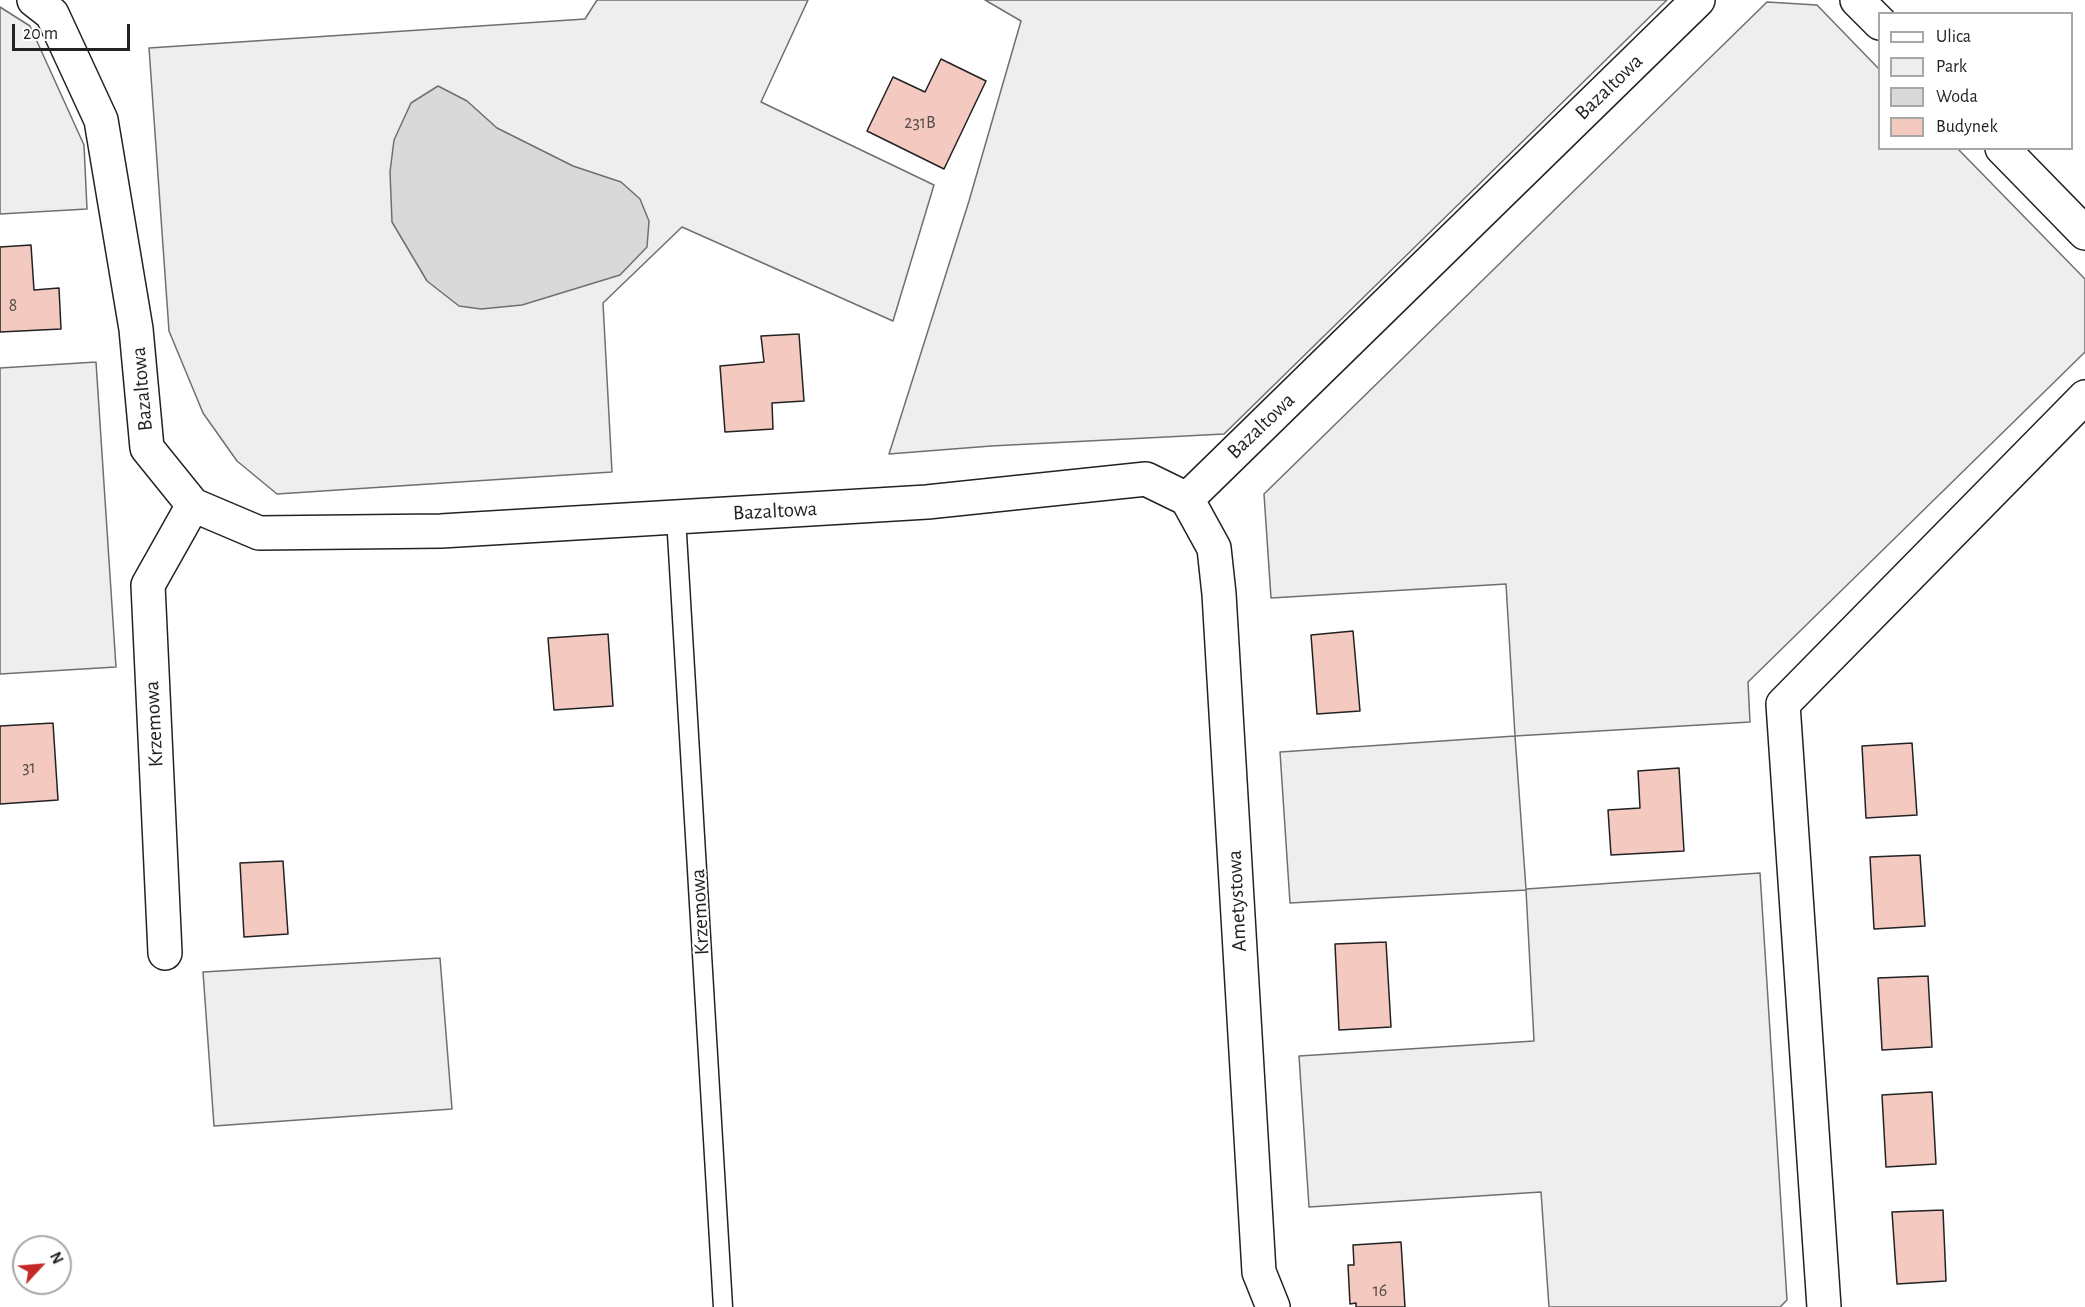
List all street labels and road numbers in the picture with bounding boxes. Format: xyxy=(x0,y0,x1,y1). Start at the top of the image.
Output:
street label: Bazaltowa xyxy=(1570,49,1648,125)
street label: Bazaltowa xyxy=(126,346,158,432)
street label: Bazaltowa xyxy=(1222,388,1300,464)
street label: Bazaltowa xyxy=(732,496,818,526)
street label: Krzemowa xyxy=(139,680,169,768)
street label: Ametystowa xyxy=(1222,850,1252,952)
street label: Krzemowa xyxy=(685,868,715,956)

